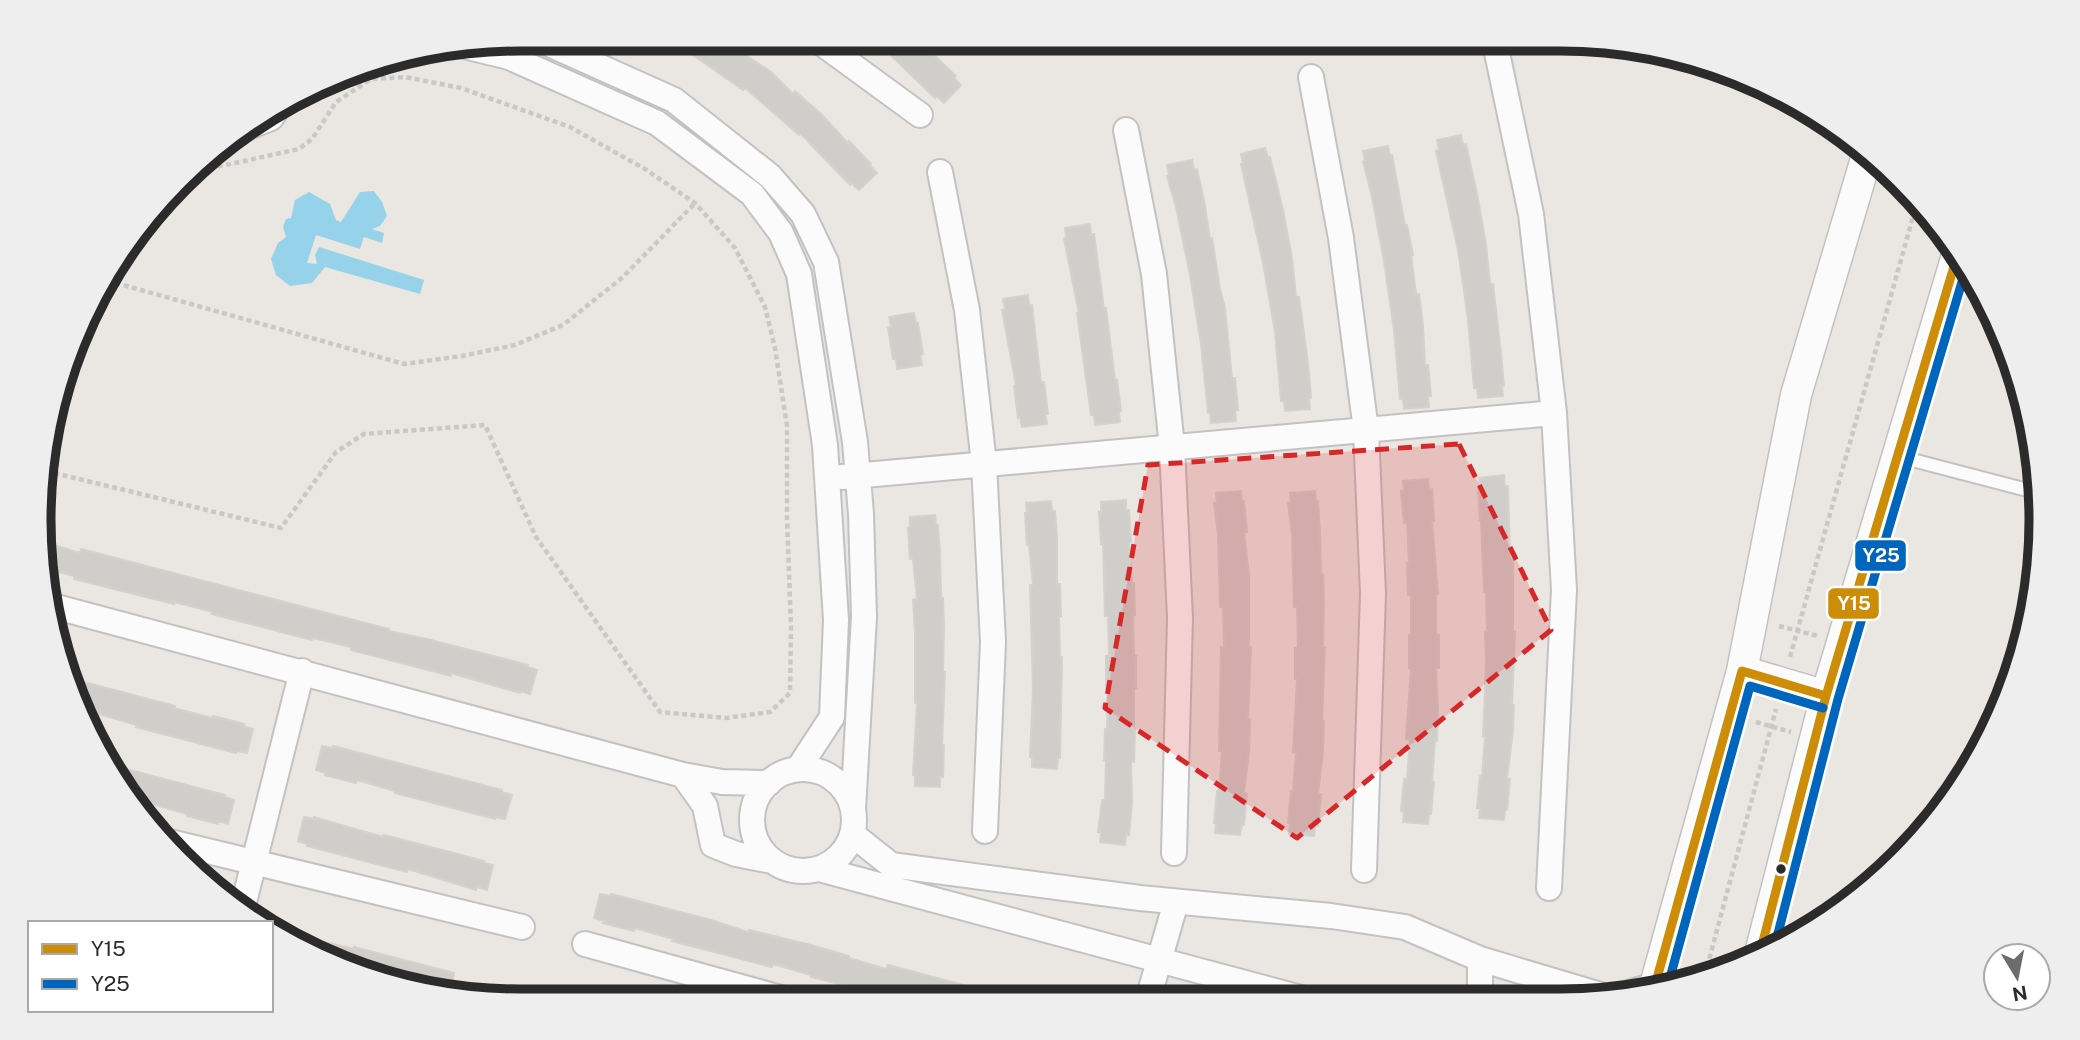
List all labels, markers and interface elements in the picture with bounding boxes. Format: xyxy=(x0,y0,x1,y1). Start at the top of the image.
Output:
line badge: Y25 xyxy=(1854,539,1907,572)
text: Y25 xyxy=(1862,544,1900,566)
line badge: Y15 xyxy=(1827,587,1880,620)
text: Y15 xyxy=(1837,592,1871,614)
unlabelled marker xyxy=(1774,862,1788,876)
legend xyxy=(28,921,273,1012)
text: Y15 xyxy=(91,936,126,961)
north arrow xyxy=(1982,942,2052,1012)
text: Y25 xyxy=(91,971,130,996)
text: N xyxy=(2011,982,2029,1006)

